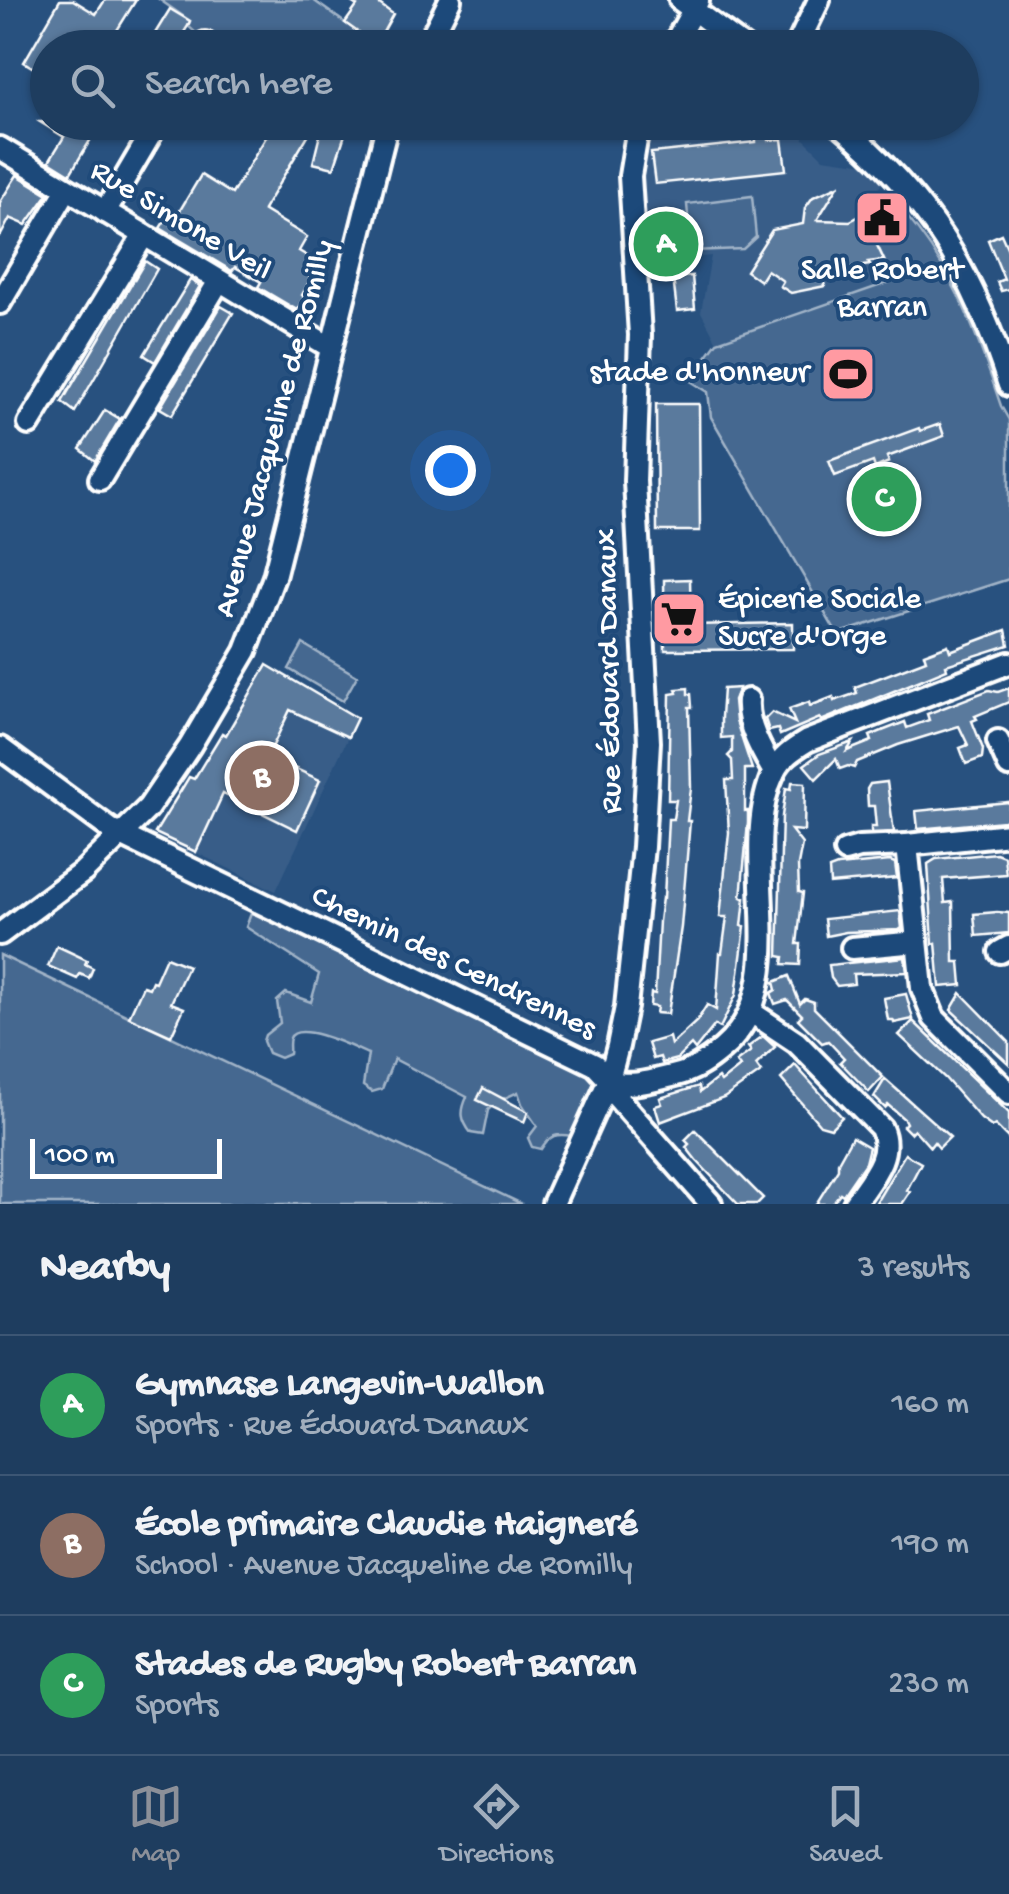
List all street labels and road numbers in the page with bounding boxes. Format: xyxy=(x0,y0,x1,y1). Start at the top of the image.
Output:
street label: Rue Simone Veil xyxy=(83,153,277,291)
street label: Avenue Jacqueline de Romilly xyxy=(207,236,345,622)
street label: Rue Édouard Danaux xyxy=(590,528,632,814)
street label: Chemin des Cendrennes xyxy=(304,878,603,1050)

